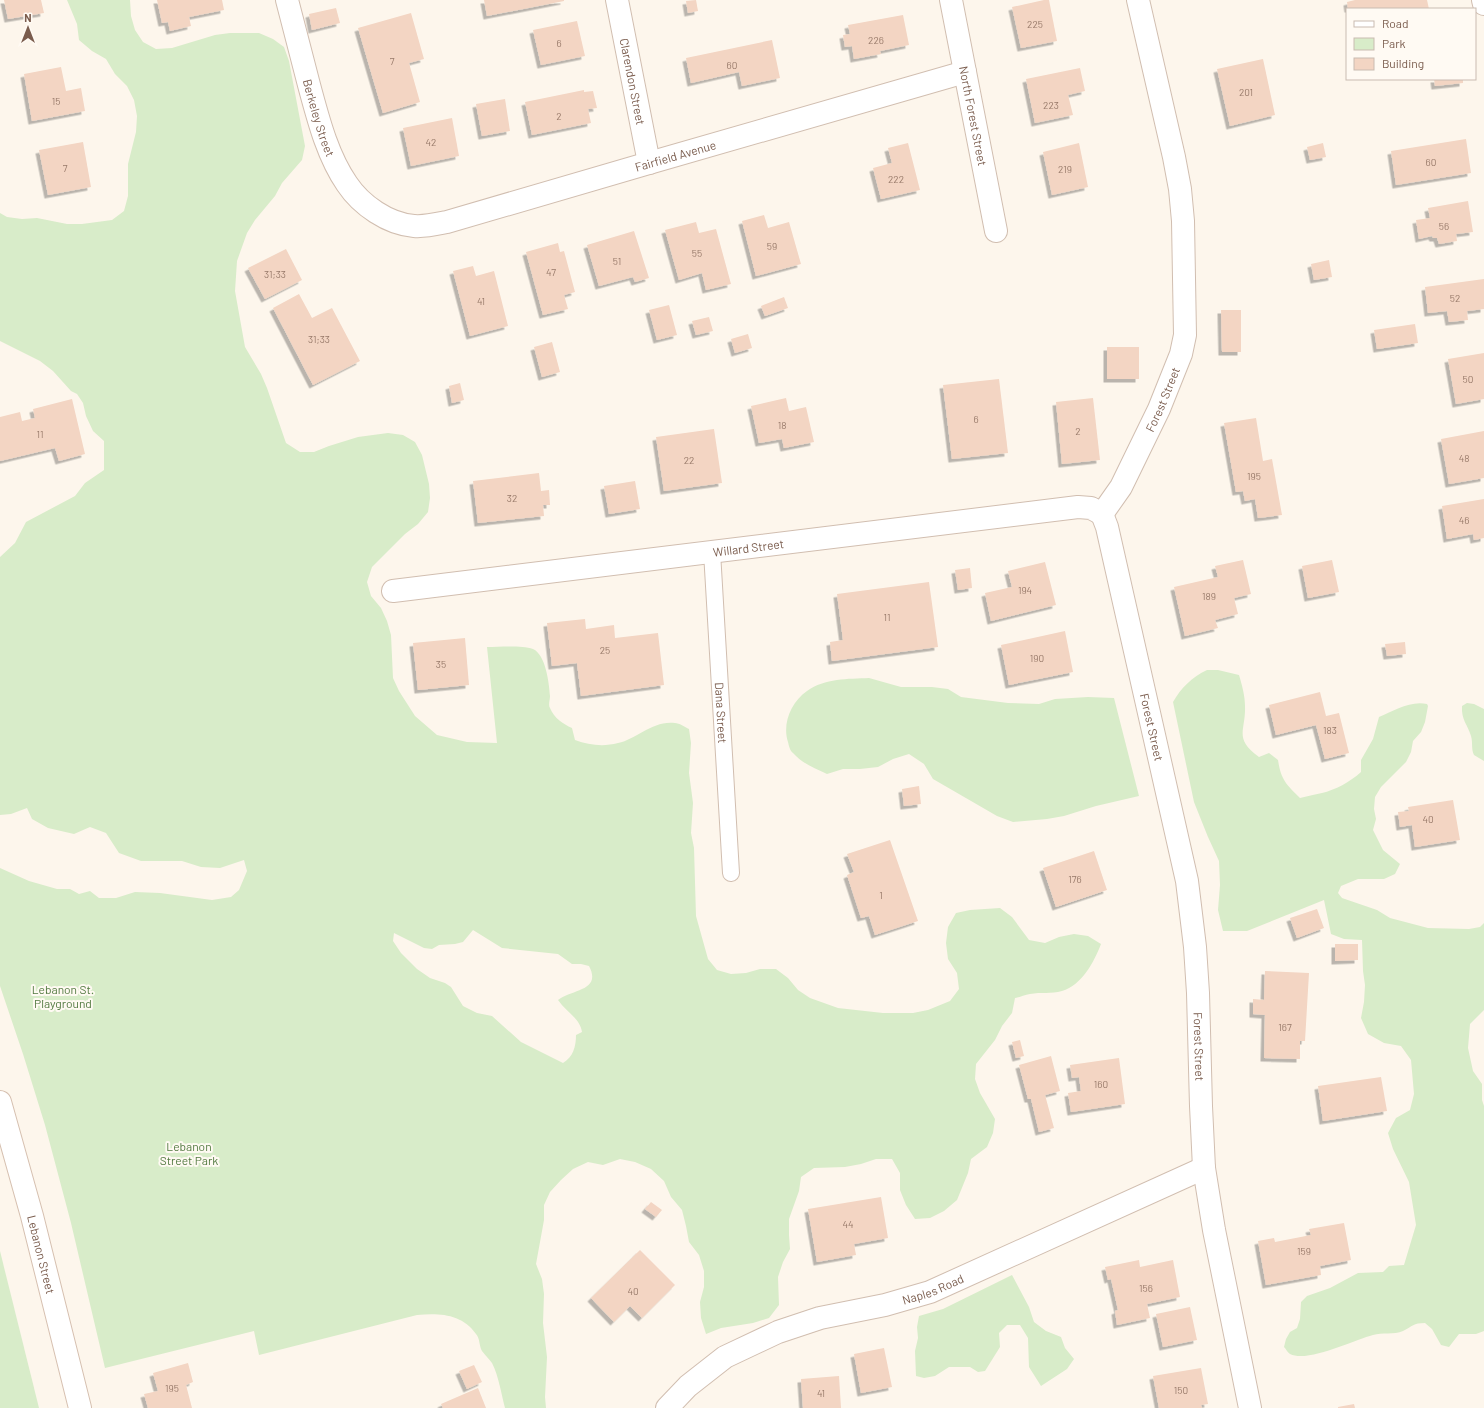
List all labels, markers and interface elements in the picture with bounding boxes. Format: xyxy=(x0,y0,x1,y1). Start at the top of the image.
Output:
north arrow xyxy=(8,8,48,48)
legend xyxy=(1346,8,1476,80)
text: N xyxy=(24,11,32,24)
text: Road xyxy=(1382,16,1409,30)
house number: 225 xyxy=(1027,18,1043,30)
house number: 226 xyxy=(868,34,884,46)
text: Park xyxy=(1382,36,1406,50)
house number: 6 xyxy=(556,37,562,49)
street label: Clarendon Street xyxy=(618,37,648,126)
house number: 7 xyxy=(390,55,395,67)
text: Building xyxy=(1382,56,1424,70)
house number: 60 xyxy=(727,59,737,71)
street label: North Forest Street xyxy=(957,65,990,167)
street label: Berkeley Street xyxy=(301,78,338,159)
house number: 201 xyxy=(1239,86,1253,98)
house number: 15 xyxy=(52,95,60,107)
house number: 223 xyxy=(1043,99,1059,111)
house number: 2 xyxy=(556,110,562,122)
house number: 42 xyxy=(426,136,436,148)
street label: Fairfield Avenue xyxy=(633,137,717,174)
house number: 60 xyxy=(1426,156,1436,168)
house number: 7 xyxy=(63,162,68,174)
house number: 219 xyxy=(1058,163,1072,175)
house number: 222 xyxy=(888,173,904,185)
house number: 56 xyxy=(1439,220,1449,232)
house number: 59 xyxy=(767,240,777,252)
house number: 55 xyxy=(692,247,702,259)
house number: 51 xyxy=(613,255,621,267)
house number: 47 xyxy=(546,266,556,278)
house number: 31;33 xyxy=(264,268,286,280)
house number: 52 xyxy=(1450,292,1460,304)
house number: 41 xyxy=(477,295,485,307)
house number: 31;33 xyxy=(308,333,330,345)
street label: Forest Street xyxy=(1142,365,1182,434)
house number: 50 xyxy=(1463,373,1473,385)
house number: 6 xyxy=(973,413,979,425)
house number: 18 xyxy=(778,419,786,431)
house number: 2 xyxy=(1075,425,1081,437)
house number: 11 xyxy=(36,428,44,440)
house number: 48 xyxy=(1459,452,1469,464)
house number: 22 xyxy=(684,454,694,466)
house number: 195 xyxy=(1247,470,1261,482)
house number: 32 xyxy=(507,492,517,504)
house number: 46 xyxy=(1459,514,1469,526)
street label: Willard Street xyxy=(712,536,785,559)
house number: 194 xyxy=(1018,584,1032,596)
house number: 189 xyxy=(1202,590,1216,602)
house number: 11 xyxy=(883,611,891,623)
house number: 25 xyxy=(600,644,610,656)
house number: 190 xyxy=(1030,652,1044,664)
house number: 35 xyxy=(436,658,446,670)
street label: Dana Street xyxy=(713,682,730,744)
street label: Forest Street xyxy=(1138,692,1167,762)
house number: 183 xyxy=(1323,724,1337,736)
house number: 40 xyxy=(1422,813,1434,825)
house number: 176 xyxy=(1068,873,1082,885)
house number: 1 xyxy=(879,889,883,901)
park label: Lebanon St. Playground xyxy=(32,982,94,1010)
street label: Forest Street xyxy=(1192,1012,1207,1081)
house number: 167 xyxy=(1278,1021,1292,1033)
house number: 160 xyxy=(1094,1078,1108,1090)
park label: Lebanon Street Park xyxy=(160,1139,218,1167)
street label: Lebanon Street xyxy=(25,1214,58,1295)
house number: 44 xyxy=(842,1218,854,1230)
house number: 159 xyxy=(1297,1245,1311,1257)
street label: Naples Road xyxy=(900,1271,966,1307)
house number: 156 xyxy=(1139,1282,1153,1294)
house number: 40 xyxy=(627,1285,639,1297)
house number: 195 xyxy=(165,1382,179,1394)
house number: 150 xyxy=(1174,1384,1188,1396)
house number: 41 xyxy=(817,1387,825,1399)

